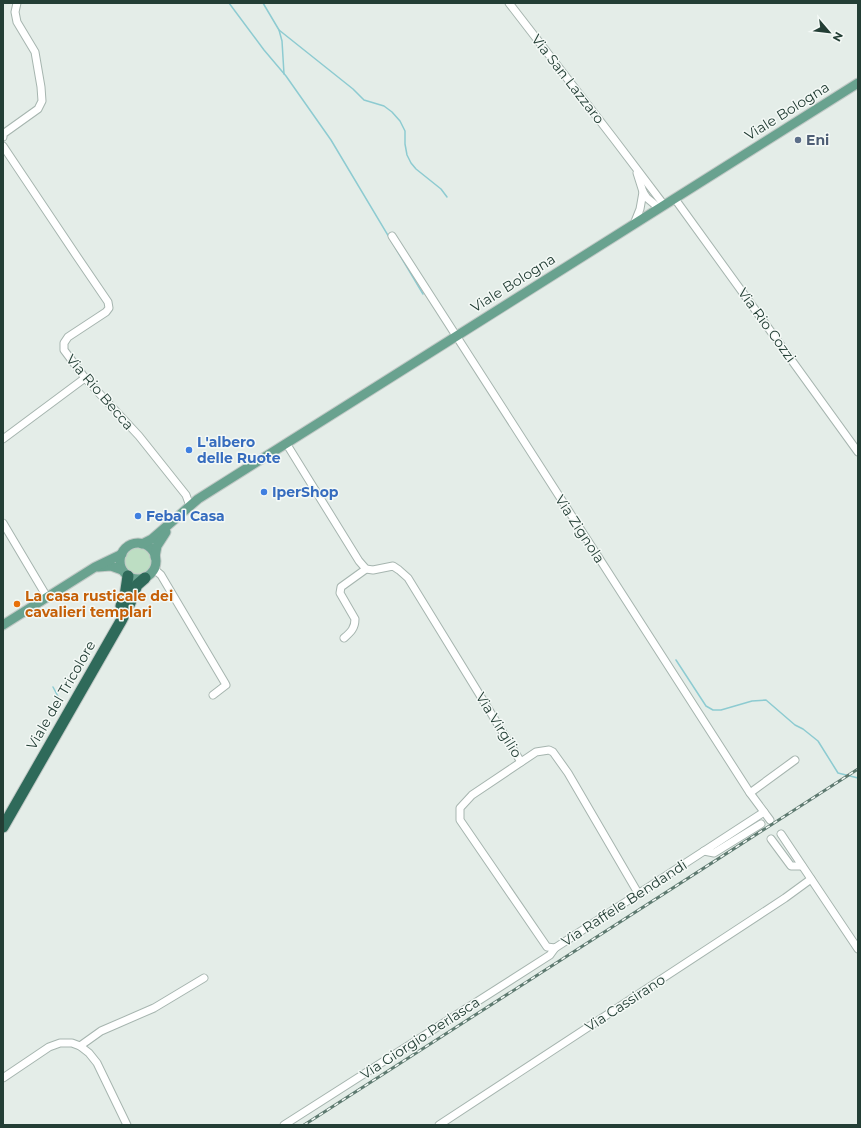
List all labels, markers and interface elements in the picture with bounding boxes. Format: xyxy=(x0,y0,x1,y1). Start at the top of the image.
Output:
north arrow xyxy=(809,12,849,52)
text: N xyxy=(830,29,846,44)
street label: Via San Lazzaro xyxy=(528,31,609,127)
street label: Viale Bologna xyxy=(741,78,833,144)
place label: Eni xyxy=(806,131,829,149)
marker: Eni xyxy=(793,135,803,145)
street label: Viale Bologna xyxy=(467,250,559,316)
street label: Via Rio Cozzi xyxy=(734,284,800,366)
street label: Via Rio Becca xyxy=(62,350,138,434)
place label: L'albero delle Ruote xyxy=(197,433,281,467)
marker: L'albero delle Ruote xyxy=(184,445,194,455)
place label: IperShop xyxy=(272,483,339,501)
marker: IperShop xyxy=(259,487,269,497)
street label: Via Zignola xyxy=(551,491,609,567)
place label: Febal Casa xyxy=(146,507,225,525)
marker: Febal Casa xyxy=(133,511,143,521)
place label: La casa rusticale dei cavalieri templari xyxy=(25,587,173,621)
marker: La casa rusticale dei cavalieri templari xyxy=(12,599,22,609)
street label: Viale del Tricolore xyxy=(22,637,100,753)
street label: Via Virgilio xyxy=(472,689,526,761)
street label: Via Raffele Bendandi xyxy=(558,856,690,950)
street label: Via Cassirano xyxy=(581,970,669,1036)
street label: Via Giorgio Perlasca xyxy=(357,993,483,1083)

